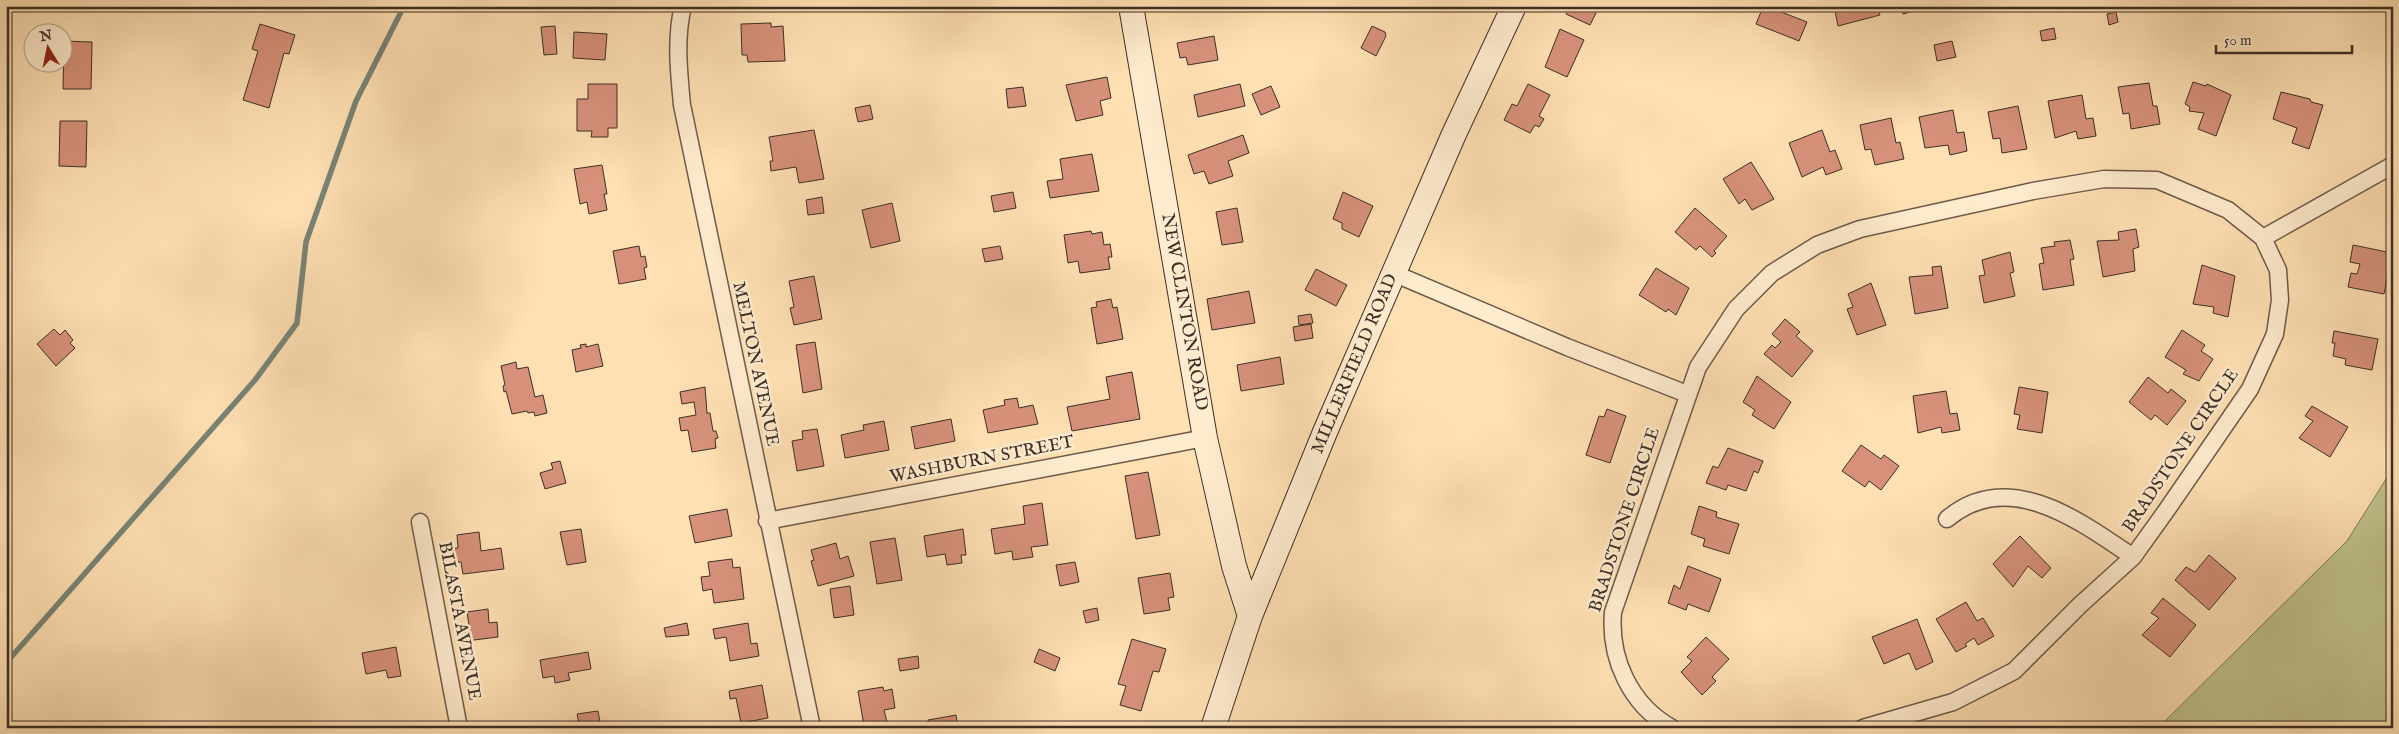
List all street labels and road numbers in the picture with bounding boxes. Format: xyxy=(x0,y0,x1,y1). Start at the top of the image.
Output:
street label: NEW CLINTON ROAD xyxy=(1155,212,1213,412)
street label: MILLERFIELD ROAD xyxy=(1307,270,1403,458)
street label: MELTON AVENUE xyxy=(726,280,784,448)
street label: BRADSTONE CIRCLE xyxy=(2117,365,2245,537)
street label: BRADSTONE CIRCLE xyxy=(1584,425,1666,615)
street label: WASHBURN STREET xyxy=(888,431,1076,489)
street label: BILASTA AVENUE xyxy=(432,540,486,702)

